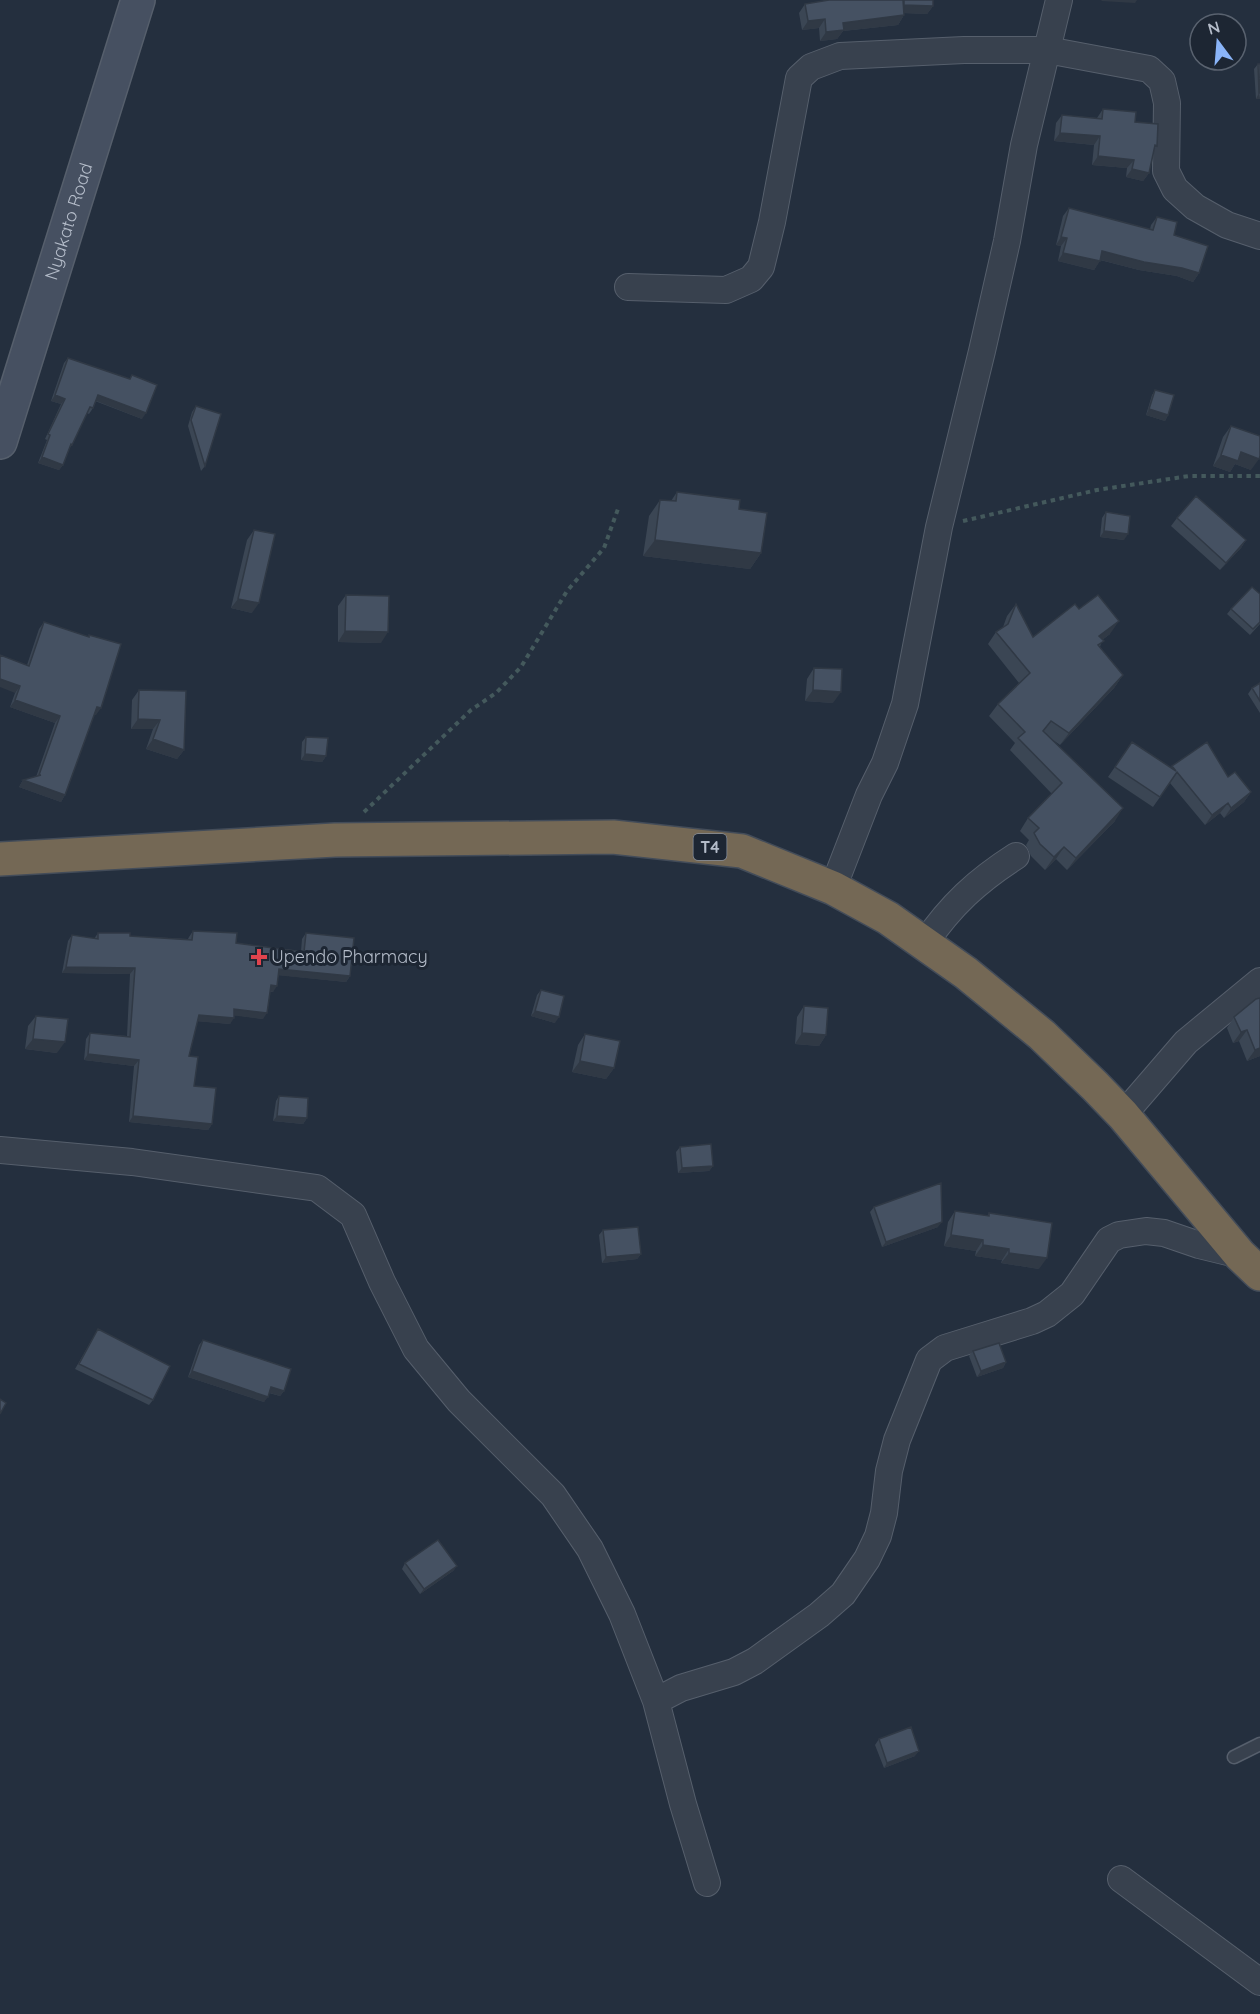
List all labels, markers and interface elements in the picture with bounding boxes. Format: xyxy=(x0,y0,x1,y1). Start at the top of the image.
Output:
north arrow xyxy=(1188,12,1248,72)
text: N xyxy=(1205,16,1222,39)
street label: Nyakato Road xyxy=(39,160,97,283)
road number: T4 xyxy=(694,834,726,860)
place label: Upendo Pharmacy xyxy=(271,945,428,968)
marker: Upendo Pharmacy xyxy=(252,950,266,964)

